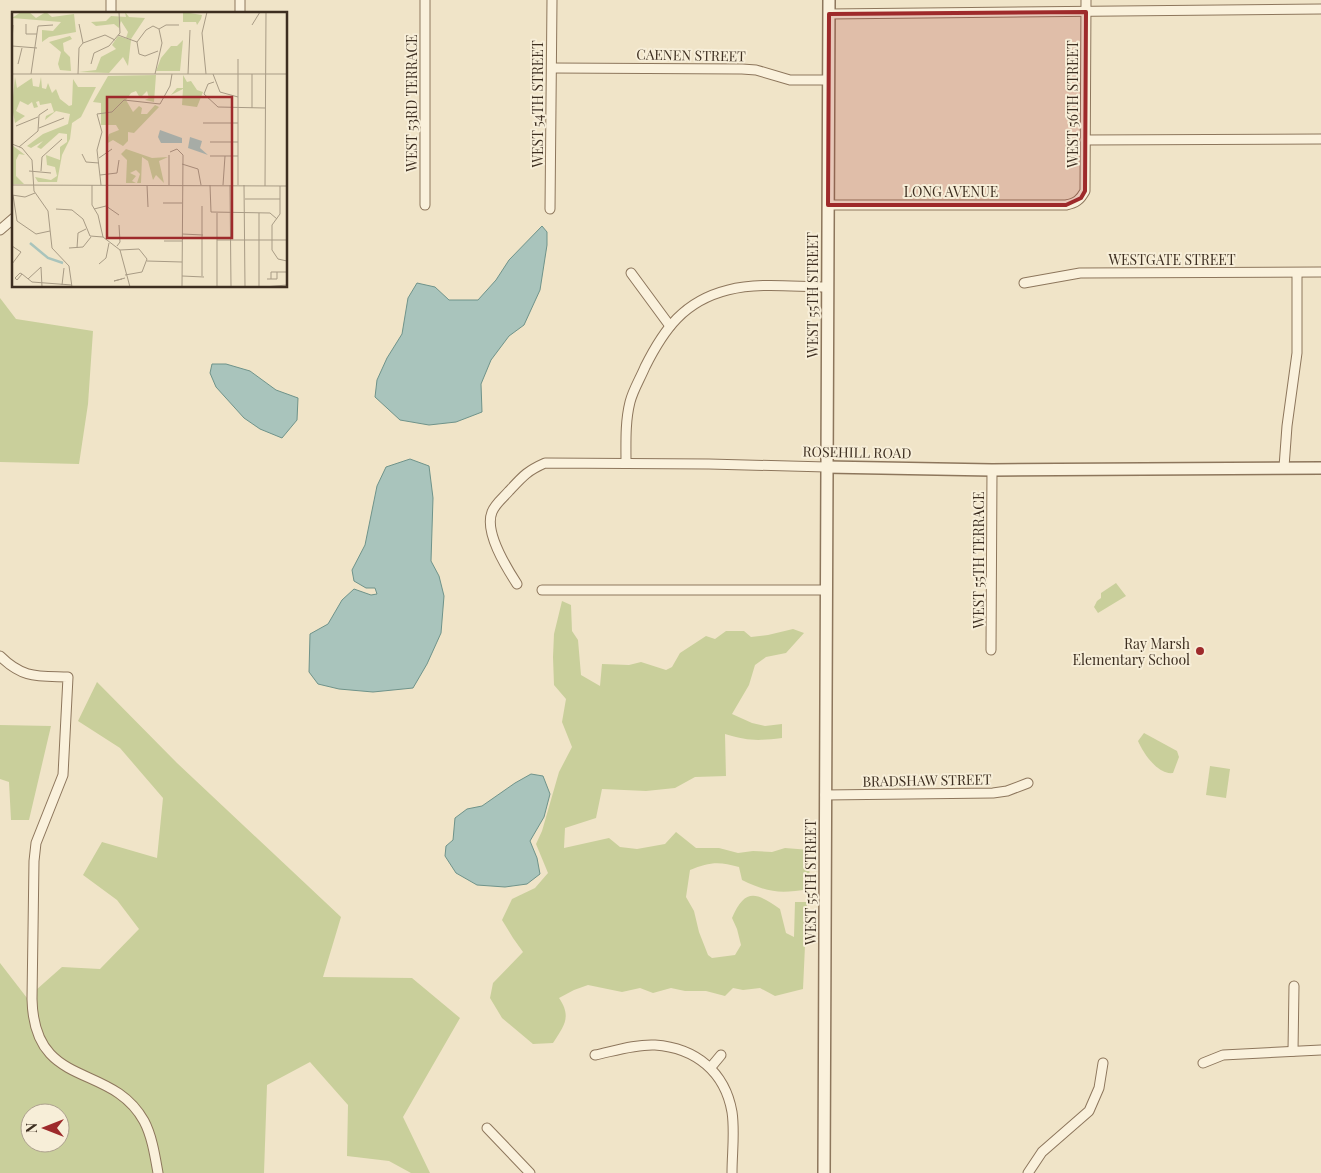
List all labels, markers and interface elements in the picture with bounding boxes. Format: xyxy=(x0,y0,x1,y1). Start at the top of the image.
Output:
inset map xyxy=(12,12,288,288)
street label: WEST 53RD TERRACE xyxy=(402,34,421,173)
street label: WEST 54TH STREET xyxy=(528,40,547,169)
street label: WEST 56TH STREET xyxy=(1063,40,1082,169)
street label: CAENEN STREET xyxy=(636,45,746,65)
street label: LONG AVENUE xyxy=(904,182,998,201)
street label: WEST 55TH STREET xyxy=(803,232,822,359)
street label: WESTGATE STREET xyxy=(1107,250,1236,269)
street label: ROSEHILL ROAD xyxy=(802,442,912,462)
street label: WEST 55TH TERRACE xyxy=(969,492,988,629)
place label: Ray Marsh Elementary School xyxy=(1073,634,1191,669)
marker: Ray Marsh Elementary School xyxy=(1194,645,1206,657)
street label: BRADSHAW STREET xyxy=(862,769,992,791)
street label: WEST 55TH STREET xyxy=(801,819,820,946)
north arrow xyxy=(20,1103,70,1153)
text: N xyxy=(22,1123,41,1133)

